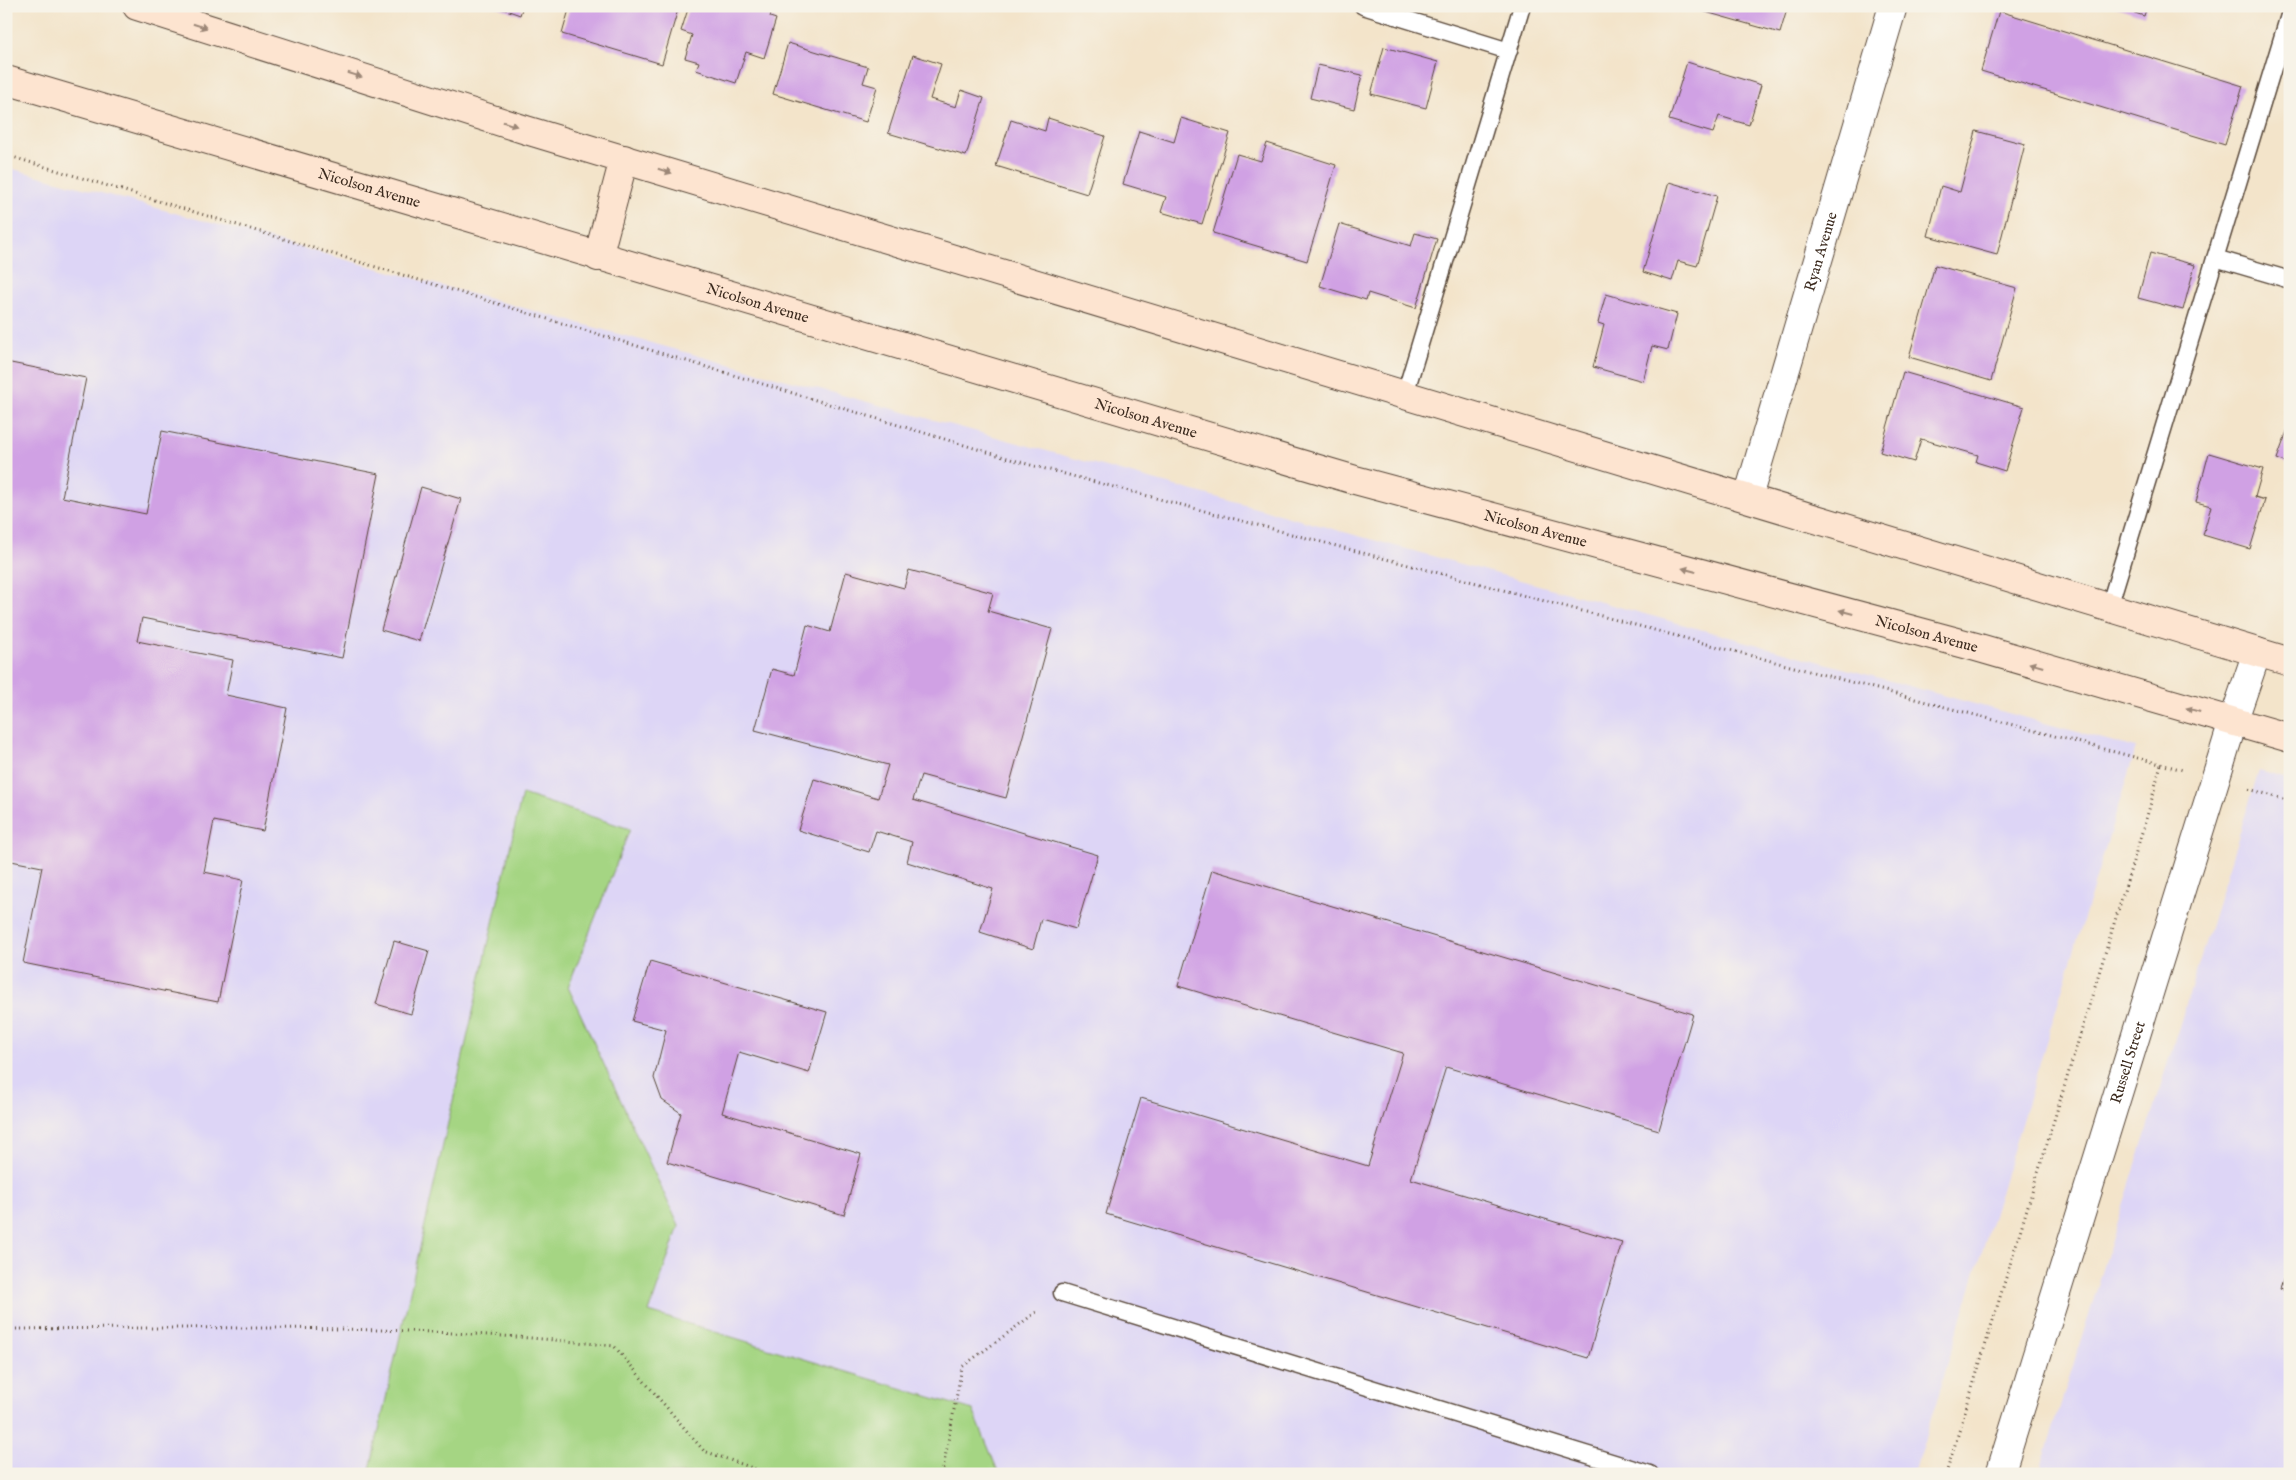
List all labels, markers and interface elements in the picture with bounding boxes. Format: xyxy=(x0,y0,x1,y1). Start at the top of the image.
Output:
one-way arrow xyxy=(193,23,208,31)
one-way arrow xyxy=(348,72,363,80)
one-way arrow xyxy=(502,121,517,129)
street label: Nicolson Avenue xyxy=(316,164,423,212)
one-way arrow xyxy=(658,168,673,176)
street label: Ryan Avenue xyxy=(1800,210,1842,294)
street label: Nicolson Avenue xyxy=(704,279,811,328)
street label: Nicolson Avenue xyxy=(1092,394,1199,443)
street label: Nicolson Avenue xyxy=(1482,506,1589,552)
one-way arrow xyxy=(1682,566,1697,574)
one-way arrow xyxy=(1838,608,1853,616)
street label: Nicolson Avenue xyxy=(1873,611,1980,657)
one-way arrow xyxy=(2029,660,2044,668)
one-way arrow xyxy=(2185,705,2200,713)
street label: Russell Street xyxy=(2106,1019,2150,1106)

